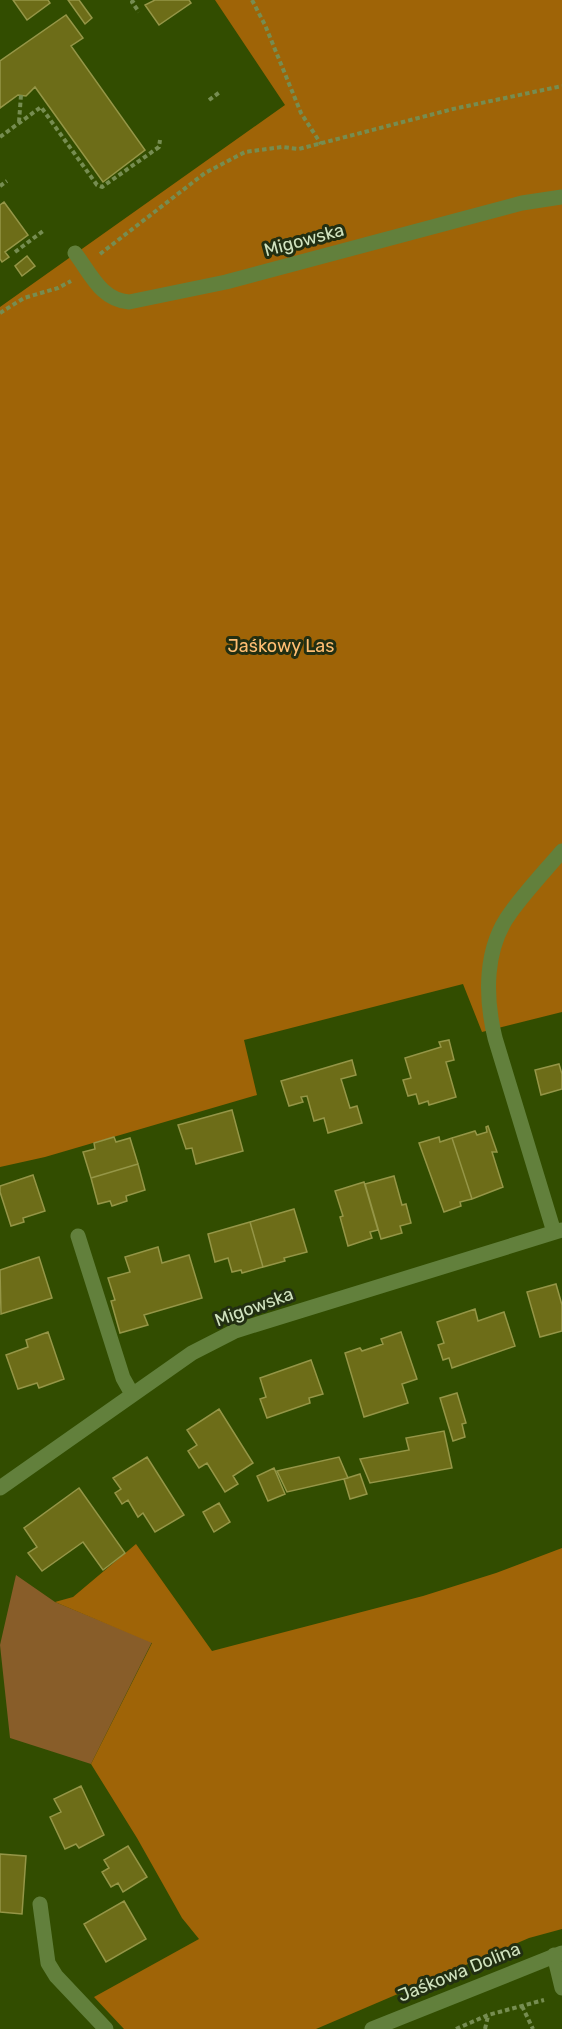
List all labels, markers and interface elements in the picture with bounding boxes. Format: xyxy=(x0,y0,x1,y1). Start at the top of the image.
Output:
street label: Migowska xyxy=(262,219,346,261)
park label: Jaśkowy Las xyxy=(228,635,334,657)
street label: Migowska xyxy=(212,1283,296,1331)
street label: Jaśkowa Dolina xyxy=(395,1937,523,2007)

